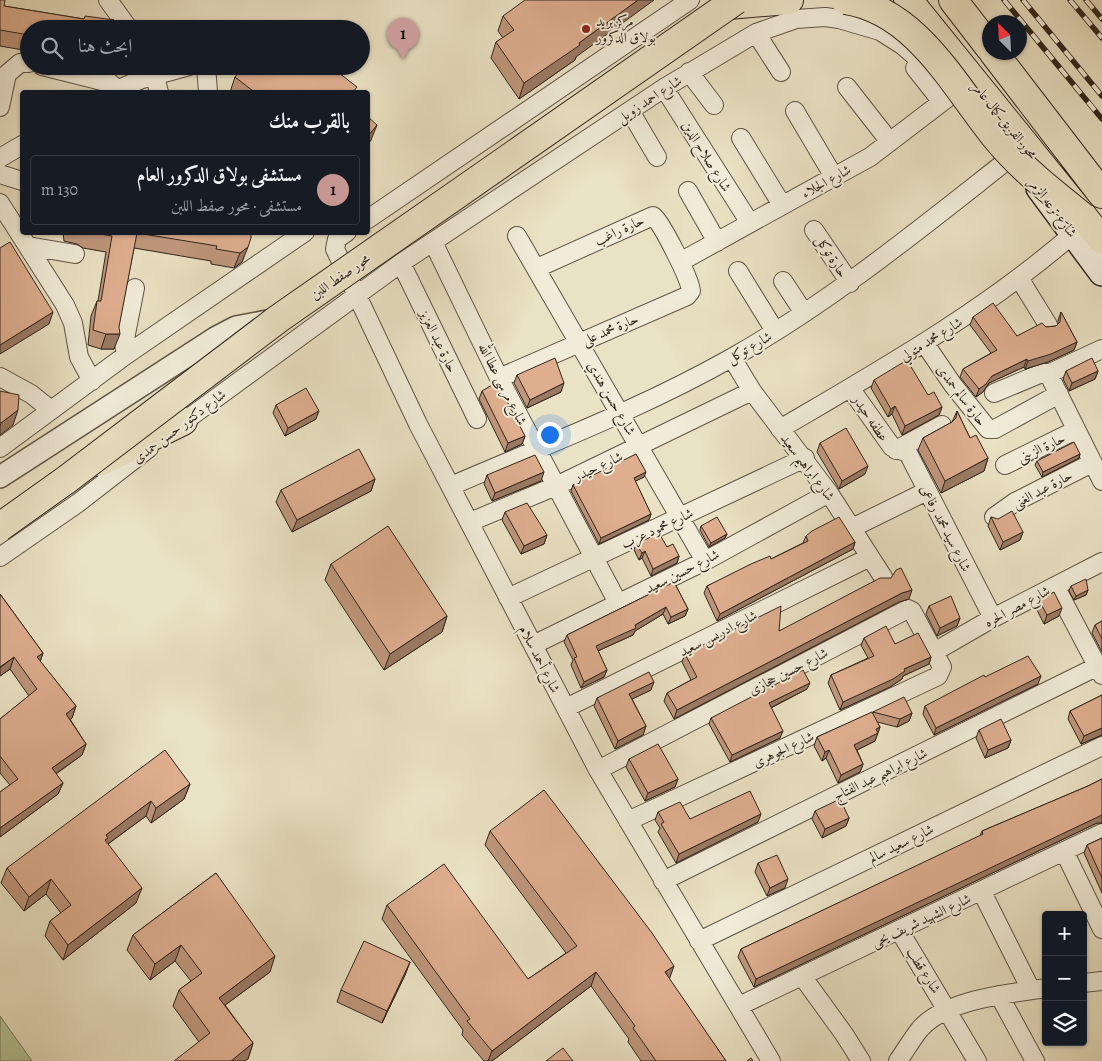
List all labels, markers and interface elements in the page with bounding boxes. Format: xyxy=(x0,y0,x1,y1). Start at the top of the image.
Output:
place label: مركز بريد بولاق الدكرور xyxy=(594,12,656,47)
north arrow xyxy=(982,15,1027,60)
pin: 1 xyxy=(387,18,419,59)
search box xyxy=(20,20,370,75)
marker: مركز بريد بولاق الدكرور xyxy=(580,23,592,35)
text: ابحث هنا xyxy=(78,33,132,59)
icon: search xyxy=(38,34,66,62)
street label: شارع احمد زويل xyxy=(613,71,687,129)
street label: محور الفريق كمال عامر xyxy=(967,77,1042,164)
text: بالقرب منك xyxy=(269,107,350,135)
street label: شارع صلاح الدين xyxy=(675,117,736,197)
street label: شارع الجلاء xyxy=(798,160,855,205)
text: مستشفى بولاق الدكرور العام xyxy=(137,162,302,188)
street label: شارع ترعه الزمر xyxy=(1022,173,1082,243)
text: 130 m xyxy=(41,179,78,201)
text: 1 xyxy=(330,179,336,201)
text: مستشفى · محور صفط اللبن xyxy=(171,195,302,217)
street label: حارة راغب xyxy=(591,211,647,250)
street label: حارة توكل xyxy=(810,231,852,282)
street label: محور صفط اللبن xyxy=(307,249,374,304)
street label: حارة عبد العزيز xyxy=(414,305,462,376)
street label: حارة محمد على xyxy=(579,309,641,350)
street label: شارع محمد متولي xyxy=(896,313,967,368)
street label: شارع توكل xyxy=(723,327,776,370)
street label: شارع مرسى عطا الله xyxy=(472,339,533,430)
street label: شارع حسن هندي xyxy=(581,358,640,440)
street label: حارة سالم حمدى xyxy=(930,361,991,432)
street label: شارع دكتور حسن حمدى xyxy=(129,385,231,469)
street label: عطفه حيدر xyxy=(847,390,893,445)
your location xyxy=(537,422,563,448)
street label: حارة الزينى xyxy=(1014,429,1068,468)
street label: شارع ابراهيم سعيد xyxy=(773,430,839,507)
street label: شارع حيدر xyxy=(569,447,627,489)
street label: حارة عبد الغنى xyxy=(1009,466,1076,513)
street label: شارع سيد محمد رفاعى xyxy=(914,481,976,576)
street label: شارع محمود عزب xyxy=(618,503,697,555)
street label: شارع حسين سعيد xyxy=(642,545,723,600)
street label: شارع مصر الحره xyxy=(981,581,1054,634)
street label: شارع ادريس سعيد xyxy=(676,606,762,663)
street label: شارع أحمد سلام xyxy=(512,622,566,698)
street label: شارع حسين حجازى xyxy=(745,643,832,701)
street label: شارع الجوهرى xyxy=(749,727,818,774)
street label: شارع ابراهيم عبد الفتاح xyxy=(830,743,932,809)
street label: شارع سعيد سالم xyxy=(865,819,938,870)
street label: شارع الشهيد شريف يحى xyxy=(868,889,975,954)
map controls xyxy=(1042,911,1087,1046)
button: + xyxy=(1042,911,1087,956)
street label: شارع قطب xyxy=(900,943,945,998)
button: − xyxy=(1042,956,1087,1001)
button: layers xyxy=(1042,1001,1087,1046)

